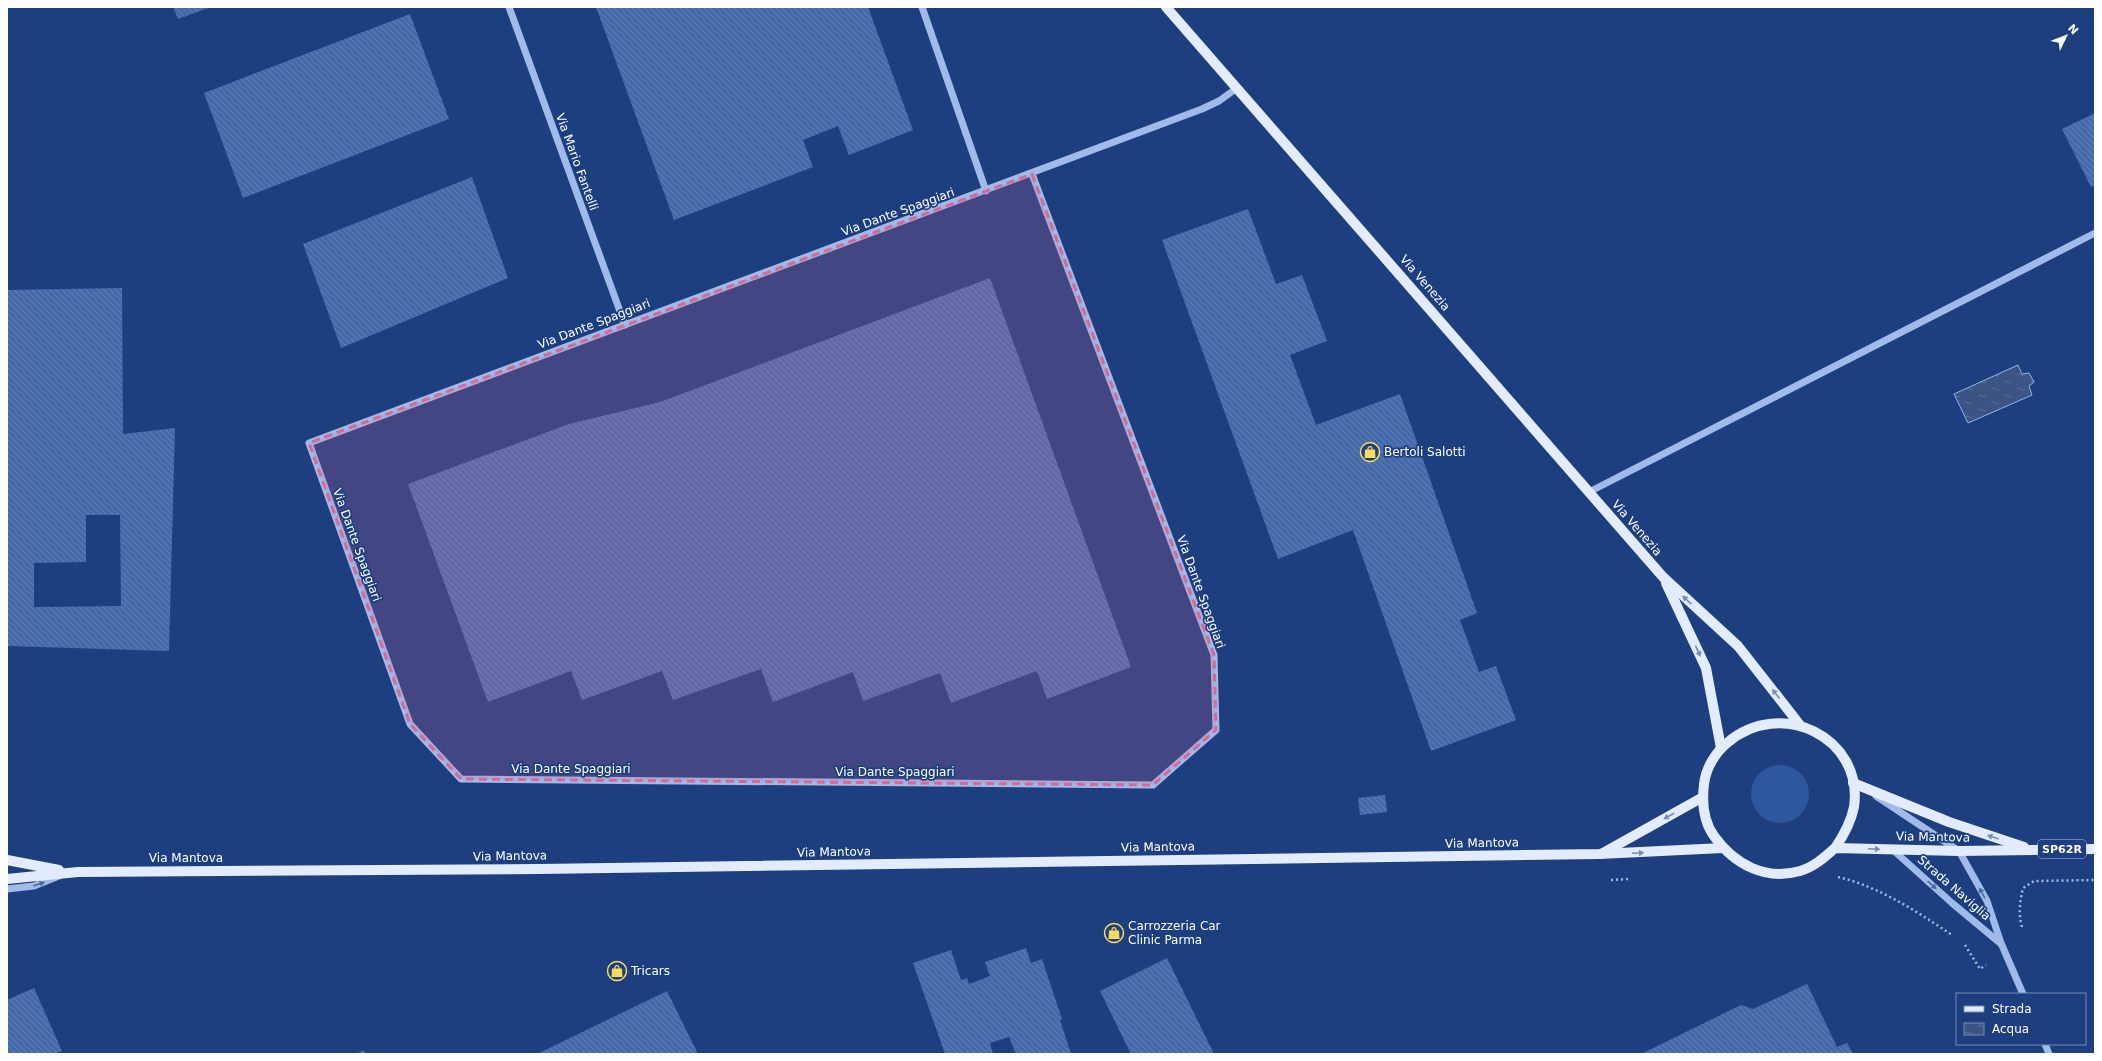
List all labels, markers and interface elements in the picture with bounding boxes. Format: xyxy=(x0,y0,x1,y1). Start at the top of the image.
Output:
north arrow xyxy=(2046,16,2086,56)
text: N xyxy=(2065,22,2081,37)
street label: Via Mario Fantelli xyxy=(553,111,601,213)
street label: Via Dante Spaggiari xyxy=(840,185,956,239)
street label: Via Venezia xyxy=(1397,252,1453,314)
street label: Via Dante Spaggiari xyxy=(536,296,652,352)
shop icon: Bertoli Salotti xyxy=(1359,441,1381,463)
place label: Bertoli Salotti xyxy=(1384,445,1465,459)
street label: Via Dante Spaggiari xyxy=(330,487,384,603)
street label: Via Venezia xyxy=(1609,497,1665,559)
street label: Via Dante Spaggiari xyxy=(1174,534,1228,650)
one-way arrow xyxy=(1682,595,1693,604)
one-way arrow xyxy=(1695,645,1701,656)
one-way arrow xyxy=(1772,689,1780,700)
street label: Via Dante Spaggiari xyxy=(511,762,631,776)
street label: Via Dante Spaggiari xyxy=(835,765,955,779)
one-way arrow xyxy=(1663,813,1675,819)
street label: Via Mantova xyxy=(1896,829,1970,845)
one-way arrow xyxy=(1987,833,1999,839)
street label: Via Mantova xyxy=(1445,835,1519,851)
street label: Via Mantova xyxy=(1121,839,1195,855)
road number: SP62R xyxy=(2038,840,2086,858)
street label: Via Mantova xyxy=(797,844,871,860)
one-way arrow xyxy=(1868,846,1881,852)
street label: Via Mantova xyxy=(473,848,547,864)
one-way arrow xyxy=(1632,849,1644,856)
street label: Via Mantova xyxy=(149,851,223,865)
street label: Strada Naviglia xyxy=(1915,853,1993,923)
one-way arrow xyxy=(33,881,45,887)
one-way arrow xyxy=(1927,881,1937,890)
one-way arrow xyxy=(1979,887,1986,899)
place label: Carrozzeria Car Clinic Parma xyxy=(1128,919,1221,947)
shop icon: Carrozzeria Car Clinic Parma xyxy=(1103,922,1125,944)
shop icon: Tricars xyxy=(606,960,628,982)
place label: Tricars xyxy=(630,964,670,978)
legend xyxy=(1956,993,2086,1045)
text: Strada xyxy=(1992,1002,2032,1016)
text: Acqua xyxy=(1992,1022,2029,1036)

